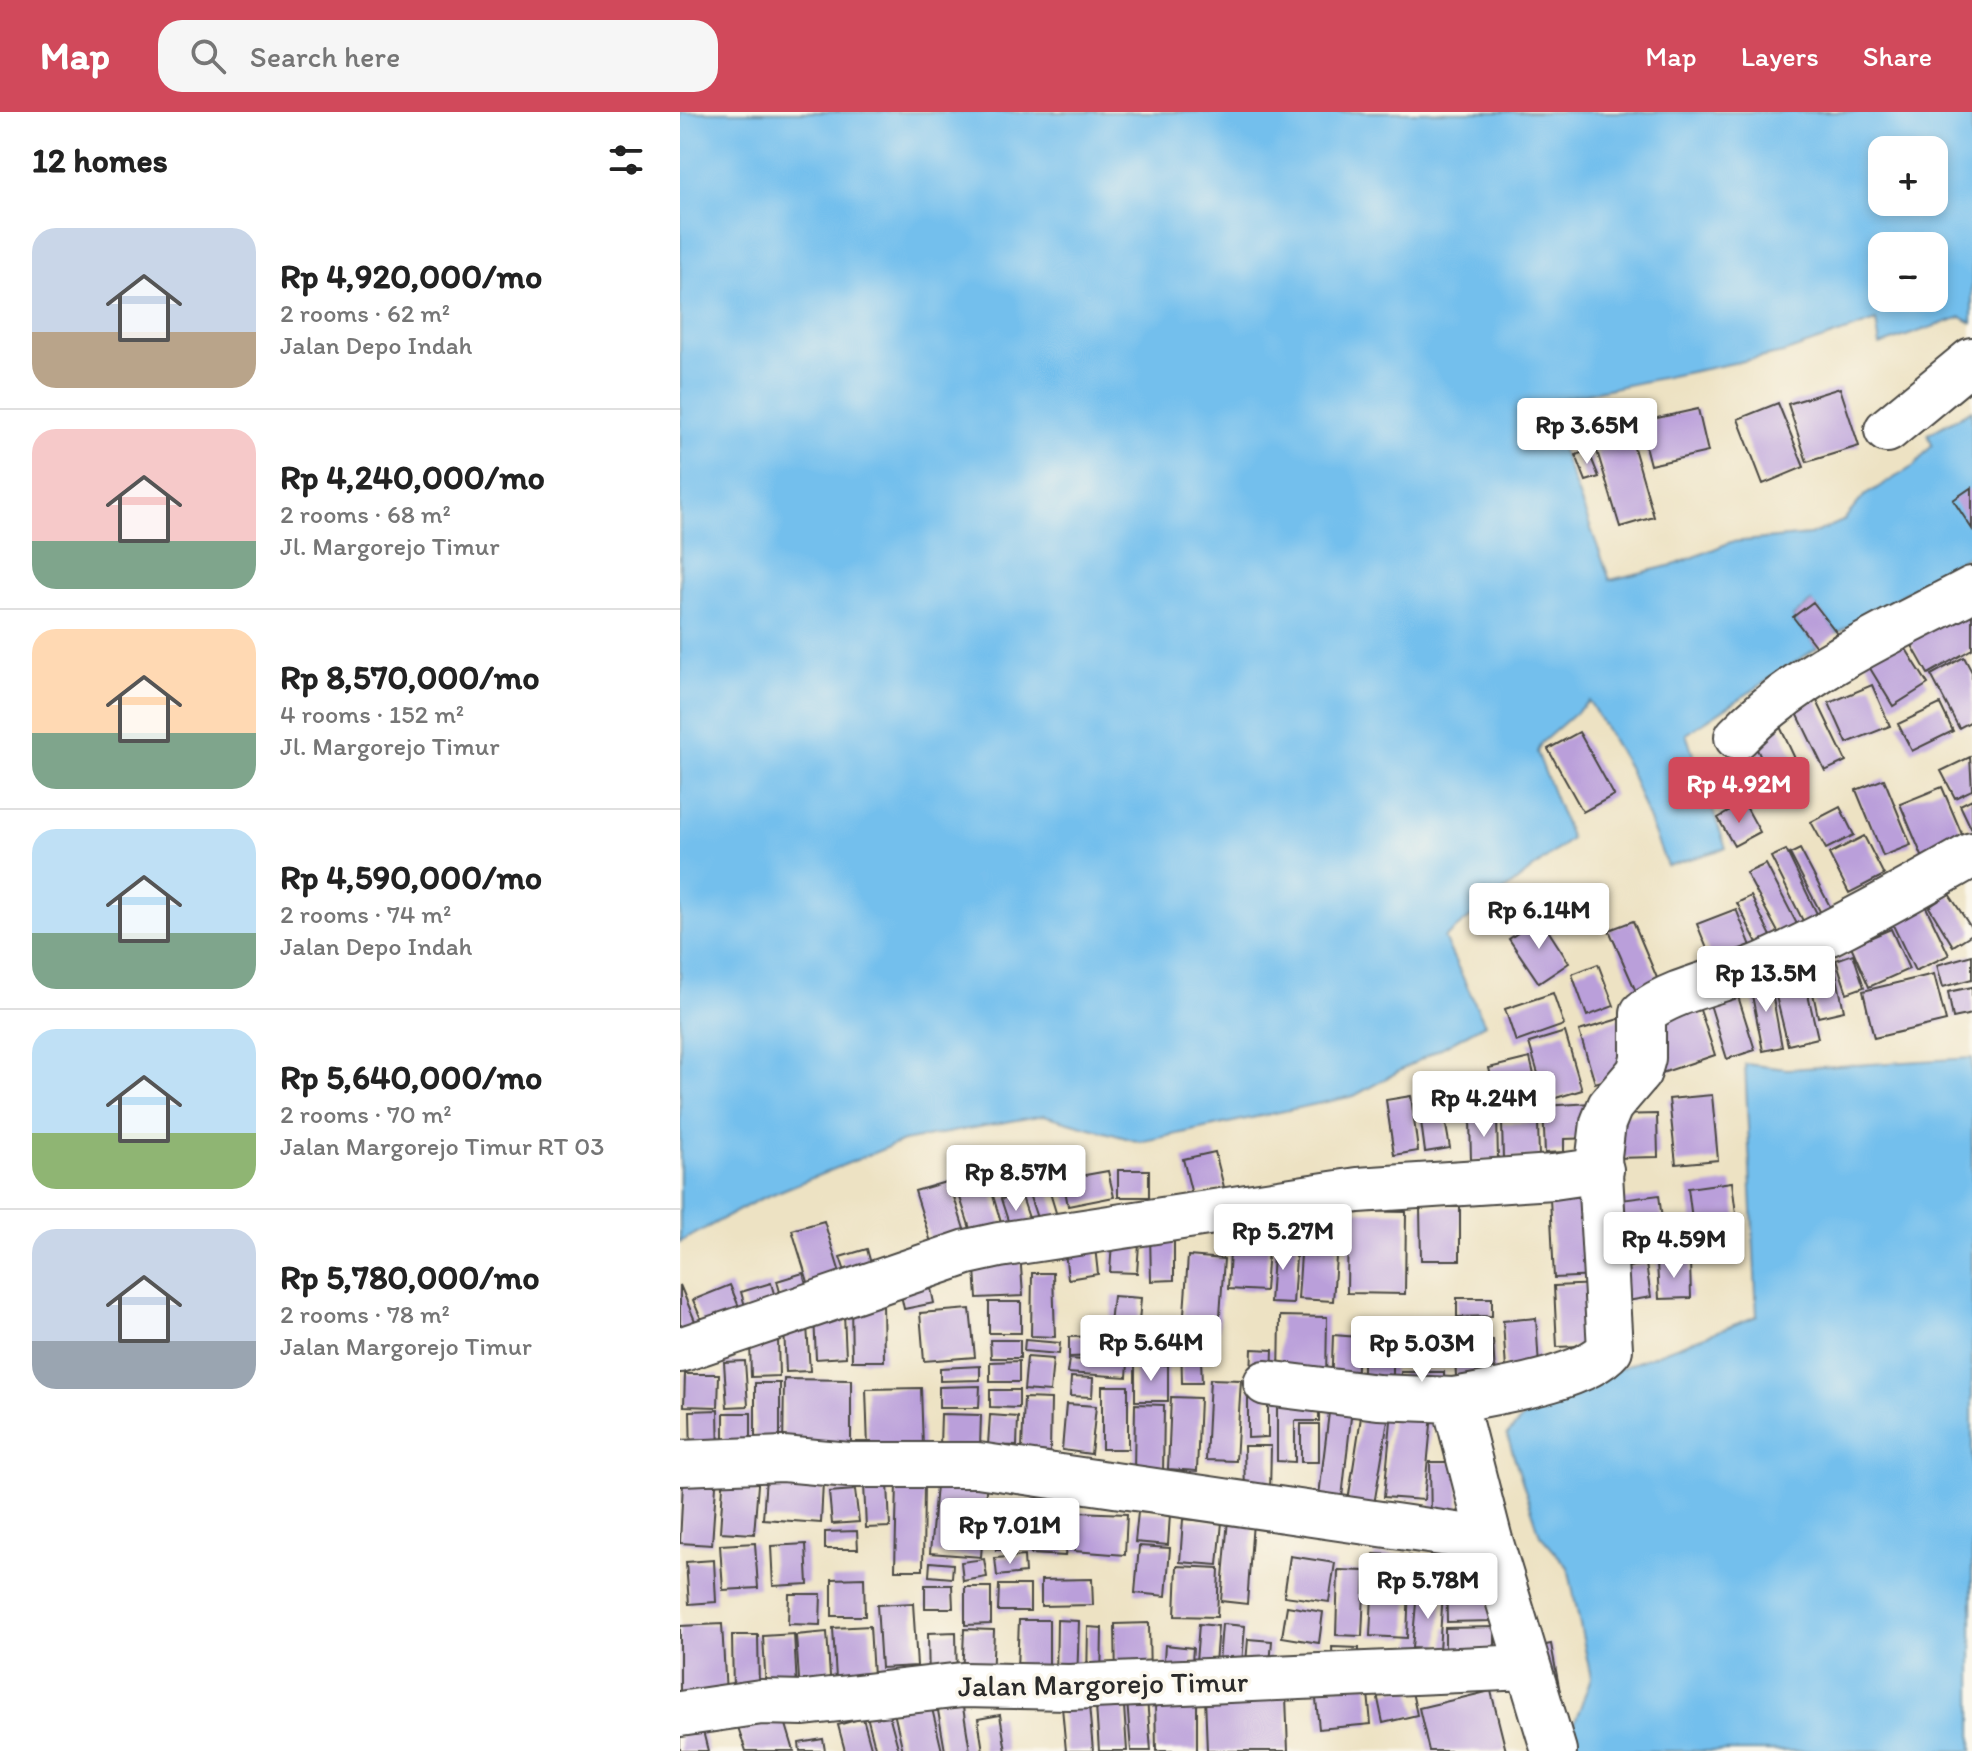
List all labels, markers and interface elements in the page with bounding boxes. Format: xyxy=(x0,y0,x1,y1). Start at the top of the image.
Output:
search box xyxy=(158,20,718,92)
text: Map xyxy=(40,33,110,79)
icon: search xyxy=(186,34,230,78)
text: Search here xyxy=(250,38,400,75)
text: Map xyxy=(1645,39,1697,73)
text: Layers xyxy=(1741,39,1819,73)
text: Share xyxy=(1863,39,1932,73)
map controls xyxy=(1868,136,1948,312)
button: + xyxy=(1868,136,1948,216)
icon: filters xyxy=(604,138,648,182)
text: 12 homes xyxy=(32,140,168,181)
button: − xyxy=(1868,232,1948,312)
text: Rp 4,920,000/mo xyxy=(280,256,542,297)
icon: home xyxy=(96,260,192,356)
text: 2 rooms · 62 m² xyxy=(280,297,450,329)
text: Jalan Depo Indah xyxy=(280,329,472,361)
pin: Rp 3.65M xyxy=(1504,398,1670,466)
text: Rp 3.65M xyxy=(1535,408,1639,440)
text: Rp 4,240,000/mo xyxy=(280,457,545,498)
icon: home xyxy=(96,461,192,557)
text: 2 rooms · 68 m² xyxy=(280,498,451,530)
text: Jl. Margorejo Timur xyxy=(280,530,500,562)
text: Rp 8,570,000/mo xyxy=(280,657,540,698)
icon: home xyxy=(96,661,192,757)
text: 4 rooms · 152 m² xyxy=(280,698,464,730)
text: Jl. Margorejo Timur xyxy=(280,730,500,762)
pin: Rp 4.92M xyxy=(1656,757,1822,825)
text: Rp 4.92M xyxy=(1686,767,1792,799)
text: Rp 4,590,000/mo xyxy=(280,857,542,898)
icon: home xyxy=(96,861,192,957)
pin: Rp 6.14M xyxy=(1456,883,1622,951)
text: Rp 6.14M xyxy=(1487,893,1591,925)
text: 2 rooms · 74 m² xyxy=(280,898,451,930)
text: Jalan Depo Indah xyxy=(280,930,472,962)
pin: Rp 13.5M xyxy=(1683,946,1849,1014)
text: Rp 13.5M xyxy=(1715,956,1817,988)
text: Rp 5,640,000/mo xyxy=(280,1057,542,1098)
icon: home xyxy=(96,1061,192,1157)
pin: Rp 4.24M xyxy=(1401,1071,1567,1139)
text: Rp 4.24M xyxy=(1430,1081,1538,1113)
text: 2 rooms · 70 m² xyxy=(280,1098,452,1130)
text: Jalan Margorejo Timur RT 03 xyxy=(280,1130,604,1162)
pin: Rp 8.57M xyxy=(933,1145,1099,1213)
text: Rp 8.57M xyxy=(965,1155,1067,1187)
pin: Rp 5.27M xyxy=(1200,1204,1366,1272)
pin: Rp 4.59M xyxy=(1591,1212,1757,1280)
text: Rp 5.27M xyxy=(1232,1214,1334,1246)
text: Rp 4.59M xyxy=(1621,1222,1727,1254)
text: Rp 5,780,000/mo xyxy=(280,1257,540,1298)
icon: home xyxy=(96,1261,192,1357)
text: 2 rooms · 78 m² xyxy=(280,1298,450,1330)
pin: Rp 5.64M xyxy=(1068,1315,1234,1383)
pin: Rp 5.03M xyxy=(1339,1316,1505,1384)
text: Rp 5.64M xyxy=(1098,1325,1204,1357)
text: Rp 5.03M xyxy=(1369,1326,1475,1358)
text: Jalan Margorejo Timur xyxy=(280,1330,532,1362)
pin: Rp 7.01M xyxy=(927,1498,1093,1566)
text: Rp 7.01M xyxy=(958,1508,1062,1540)
pin: Rp 5.78M xyxy=(1345,1553,1511,1621)
text: Rp 5.78M xyxy=(1377,1563,1479,1595)
street label: Jalan Margorejo Timur xyxy=(957,1662,1249,1705)

